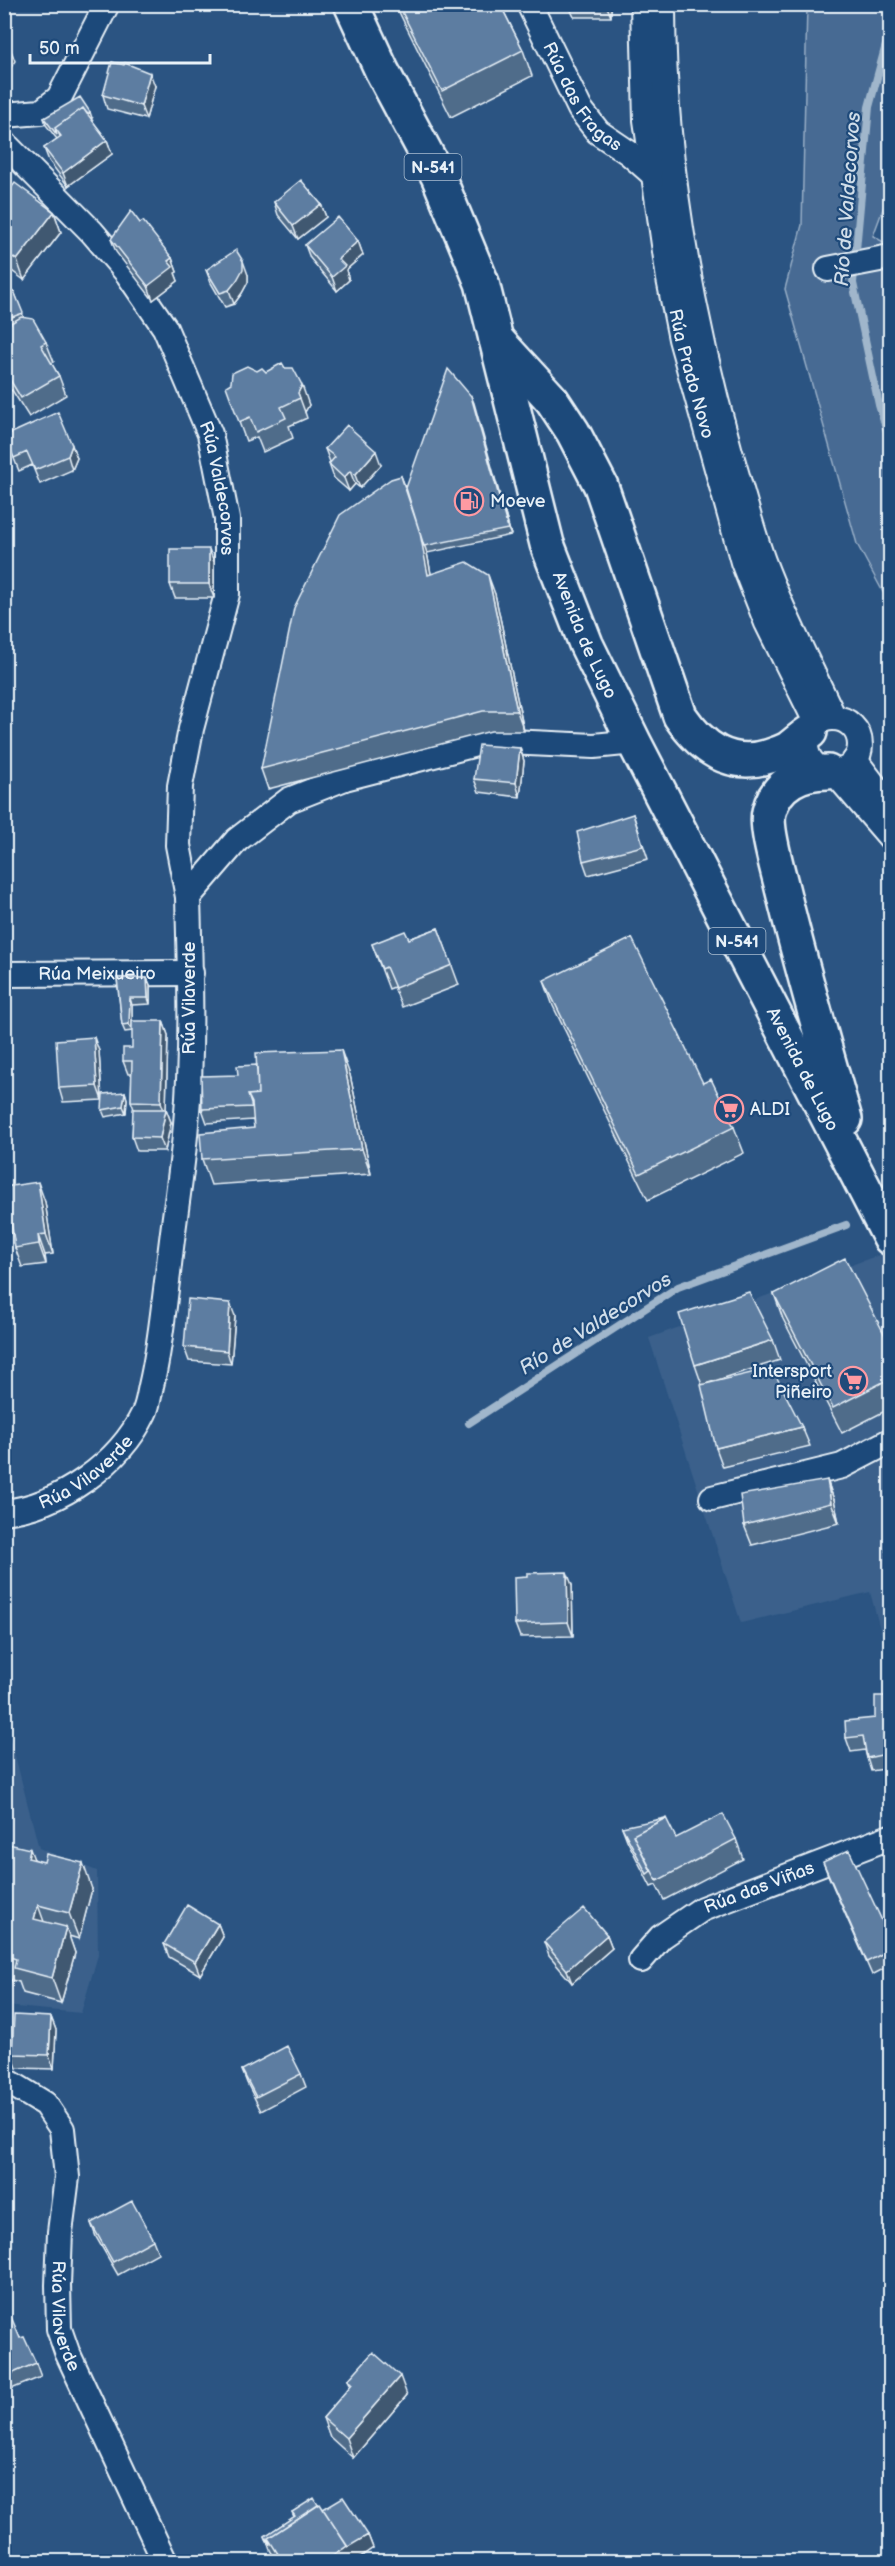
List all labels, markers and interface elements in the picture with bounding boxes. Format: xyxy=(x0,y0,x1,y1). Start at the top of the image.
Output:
scale bar xyxy=(30,27,210,65)
text: 50 m xyxy=(39,38,80,59)
street label: Rúa das Fragas xyxy=(538,39,626,156)
water label: Río de Valdecorvos xyxy=(830,111,866,287)
road number: N-541 xyxy=(404,154,462,180)
street label: Rúa Prado Novo xyxy=(664,307,718,441)
street label: Rúa Valdecorvos xyxy=(195,418,237,555)
fuel station icon: Moeve xyxy=(453,485,485,517)
place label: Moeve xyxy=(490,491,546,512)
street label: Avenida de Lugo xyxy=(548,569,621,702)
road number: N-541 xyxy=(708,928,766,954)
street label: Rúa Vilaverde xyxy=(179,941,200,1054)
street label: Rúa Meixueiro xyxy=(38,963,156,985)
street label: Avenida de Lugo xyxy=(762,1004,843,1135)
supermarket icon: ALDI xyxy=(713,1093,745,1125)
place label: ALDI xyxy=(750,1099,790,1120)
water label: Río de Valdecorvos xyxy=(515,1267,676,1380)
place label: Intersport Piñeiro xyxy=(752,1361,832,1403)
supermarket icon: Intersport Piñeiro xyxy=(837,1365,869,1397)
street label: Rúa Vilaverde xyxy=(36,1431,138,1514)
street label: Rúa das Viñas xyxy=(701,1857,817,1918)
street label: Rúa Vilaverde xyxy=(47,2260,85,2375)

